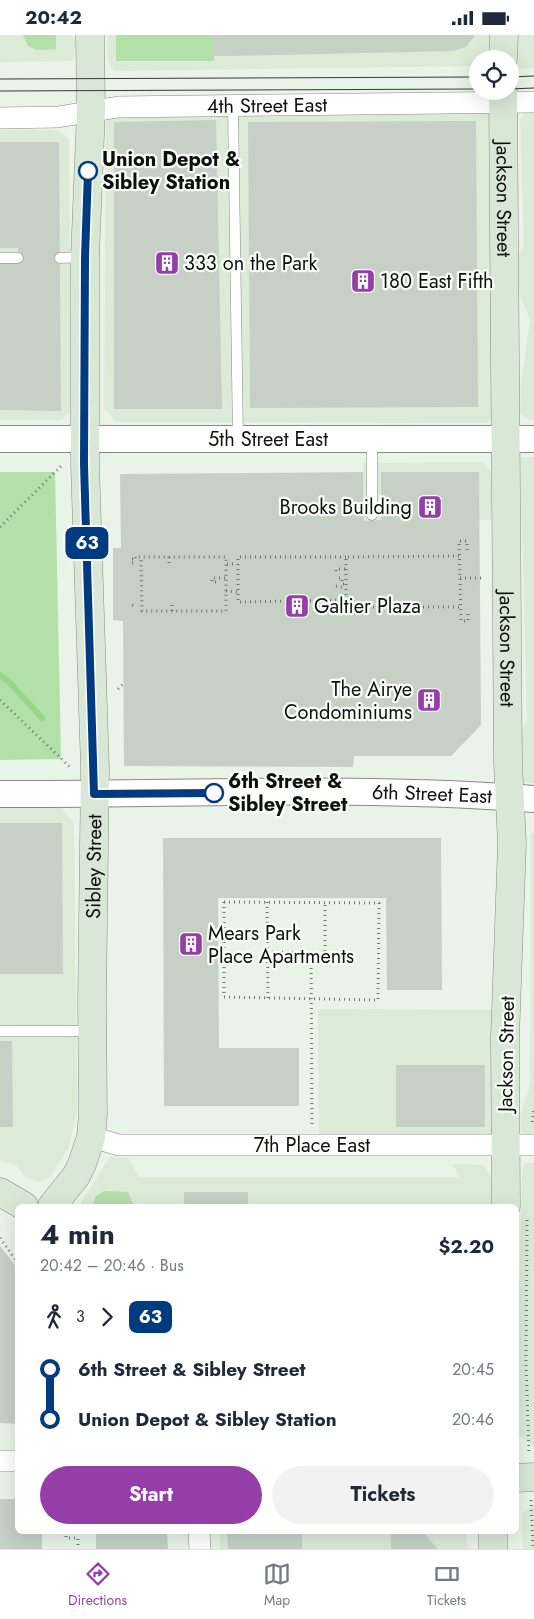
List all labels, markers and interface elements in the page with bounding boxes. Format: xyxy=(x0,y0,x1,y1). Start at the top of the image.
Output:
text: 20:42 xyxy=(25,4,82,31)
map controls xyxy=(469,50,519,100)
button: locate xyxy=(469,50,519,100)
street label: 4th Street East xyxy=(207,90,328,121)
street label: Jackson Street xyxy=(488,138,518,257)
place label: Union Depot & Sibley Station xyxy=(102,145,240,197)
marker: Union Depot & Sibley Station xyxy=(78,161,98,181)
place label: 333 on the Park xyxy=(184,249,318,278)
building icon: 333 on the Park xyxy=(154,250,180,276)
place label: 180 East Fifth xyxy=(380,267,494,296)
building icon: 180 East Fifth xyxy=(350,268,376,294)
street label: 5th Street East xyxy=(208,425,328,454)
place label: Brooks Building xyxy=(280,493,412,522)
building icon: Brooks Building xyxy=(417,494,443,520)
line badge: 63 xyxy=(64,527,110,559)
text: 63 xyxy=(75,530,99,556)
street label: Jackson Street xyxy=(492,588,522,707)
place label: Galtier Plaza xyxy=(314,592,421,621)
building icon: Galtier Plaza xyxy=(284,593,310,619)
place label: The Airye Condominiums xyxy=(284,675,412,727)
building icon: The Airye Condominiums xyxy=(416,687,442,713)
place label: 6th Street & Sibley Street xyxy=(228,767,348,819)
street label: 6th Street East xyxy=(372,778,493,811)
marker: 6th Street & Sibley Street xyxy=(204,783,224,803)
street label: Sibley Street xyxy=(79,814,109,919)
place label: Mears Park Place Apartments xyxy=(208,919,354,971)
building icon: Mears Park Place Apartments xyxy=(178,931,204,957)
street label: Jackson Street xyxy=(491,996,522,1115)
street label: 7th Place East xyxy=(254,1131,370,1160)
text: 4 min xyxy=(40,1214,115,1255)
text: $2.20 xyxy=(439,1233,494,1260)
text: 20:42 – 20:46 · Bus xyxy=(40,1254,184,1277)
icon: walk xyxy=(40,1303,68,1331)
icon: forward xyxy=(93,1303,121,1331)
text: 63 xyxy=(139,1304,162,1330)
text: 3 xyxy=(76,1305,85,1328)
text: 6th Street & Sibley Street xyxy=(78,1356,306,1383)
text: 20:45 xyxy=(452,1358,494,1381)
text: Union Depot & Sibley Station xyxy=(78,1406,337,1433)
text: 20:46 xyxy=(452,1408,494,1431)
button: Start xyxy=(40,1466,262,1524)
button: Tickets xyxy=(272,1466,494,1524)
tab: Directions xyxy=(68,1560,127,1610)
tab: Map xyxy=(263,1560,291,1610)
tab: Tickets xyxy=(427,1560,466,1610)

